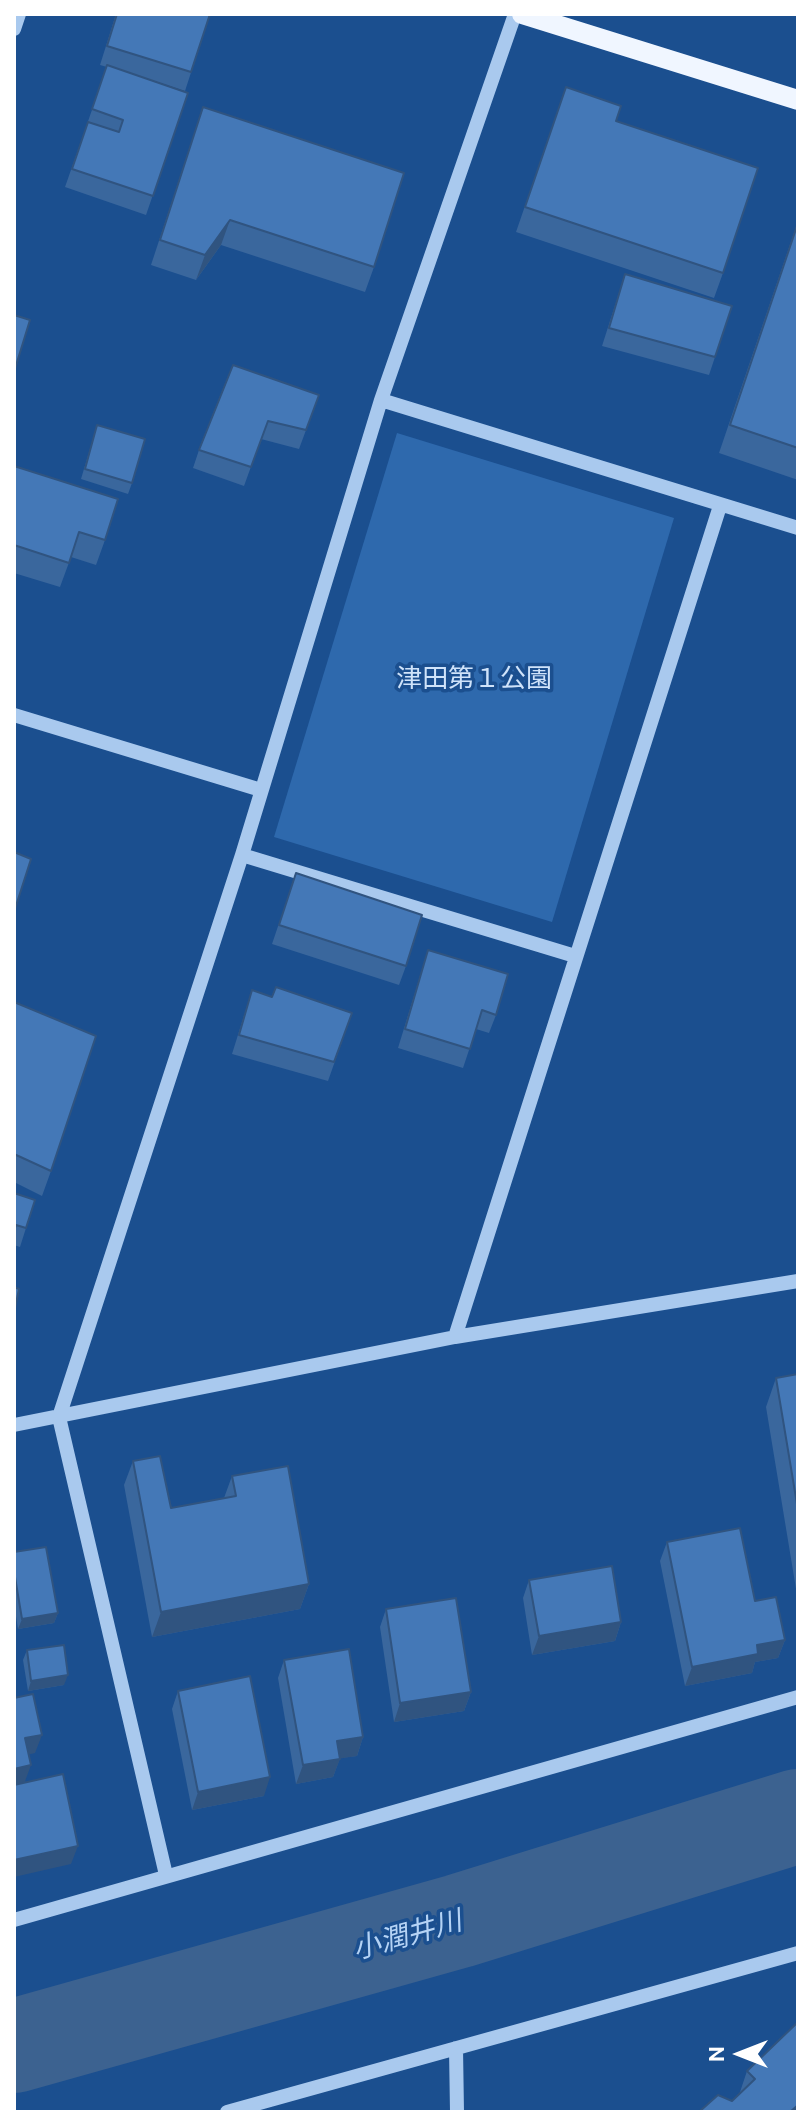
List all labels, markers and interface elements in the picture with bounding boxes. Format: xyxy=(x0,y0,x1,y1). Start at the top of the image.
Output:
park label: 津田第１公園 xyxy=(396,662,552,694)
water label: 小潤井川 xyxy=(349,1903,465,1967)
north arrow xyxy=(700,2014,780,2094)
text: N xyxy=(703,2046,728,2062)

